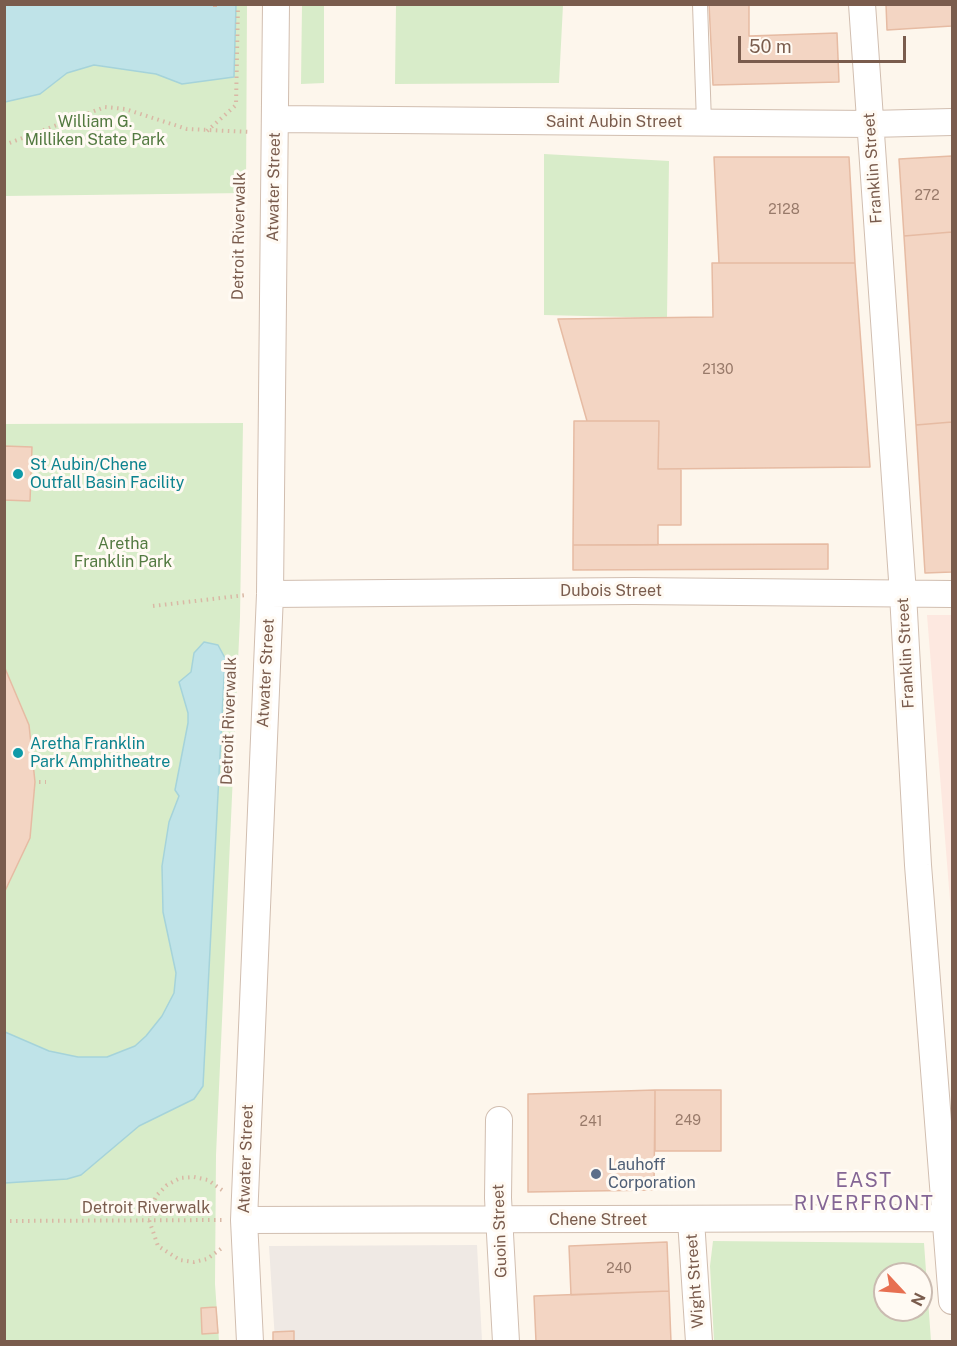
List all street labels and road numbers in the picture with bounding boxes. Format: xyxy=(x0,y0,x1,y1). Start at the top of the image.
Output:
street label: Saint Aubin Street xyxy=(546,112,682,132)
street label: Franklin Street xyxy=(860,112,886,224)
street label: Atwater Street xyxy=(263,132,285,242)
street label: Detroit Riverwalk xyxy=(228,172,250,300)
street label: Dubois Street xyxy=(560,581,662,601)
street label: Franklin Street xyxy=(894,597,918,709)
street label: Atwater Street xyxy=(254,618,278,728)
street label: Detroit Riverwalk xyxy=(217,657,241,785)
street label: Atwater Street xyxy=(234,1104,258,1214)
street label: Guoin Street xyxy=(489,1184,511,1278)
street label: Detroit Riverwalk xyxy=(82,1198,210,1218)
street label: Chene Street xyxy=(549,1210,647,1230)
street label: Wight Street xyxy=(682,1233,708,1329)

